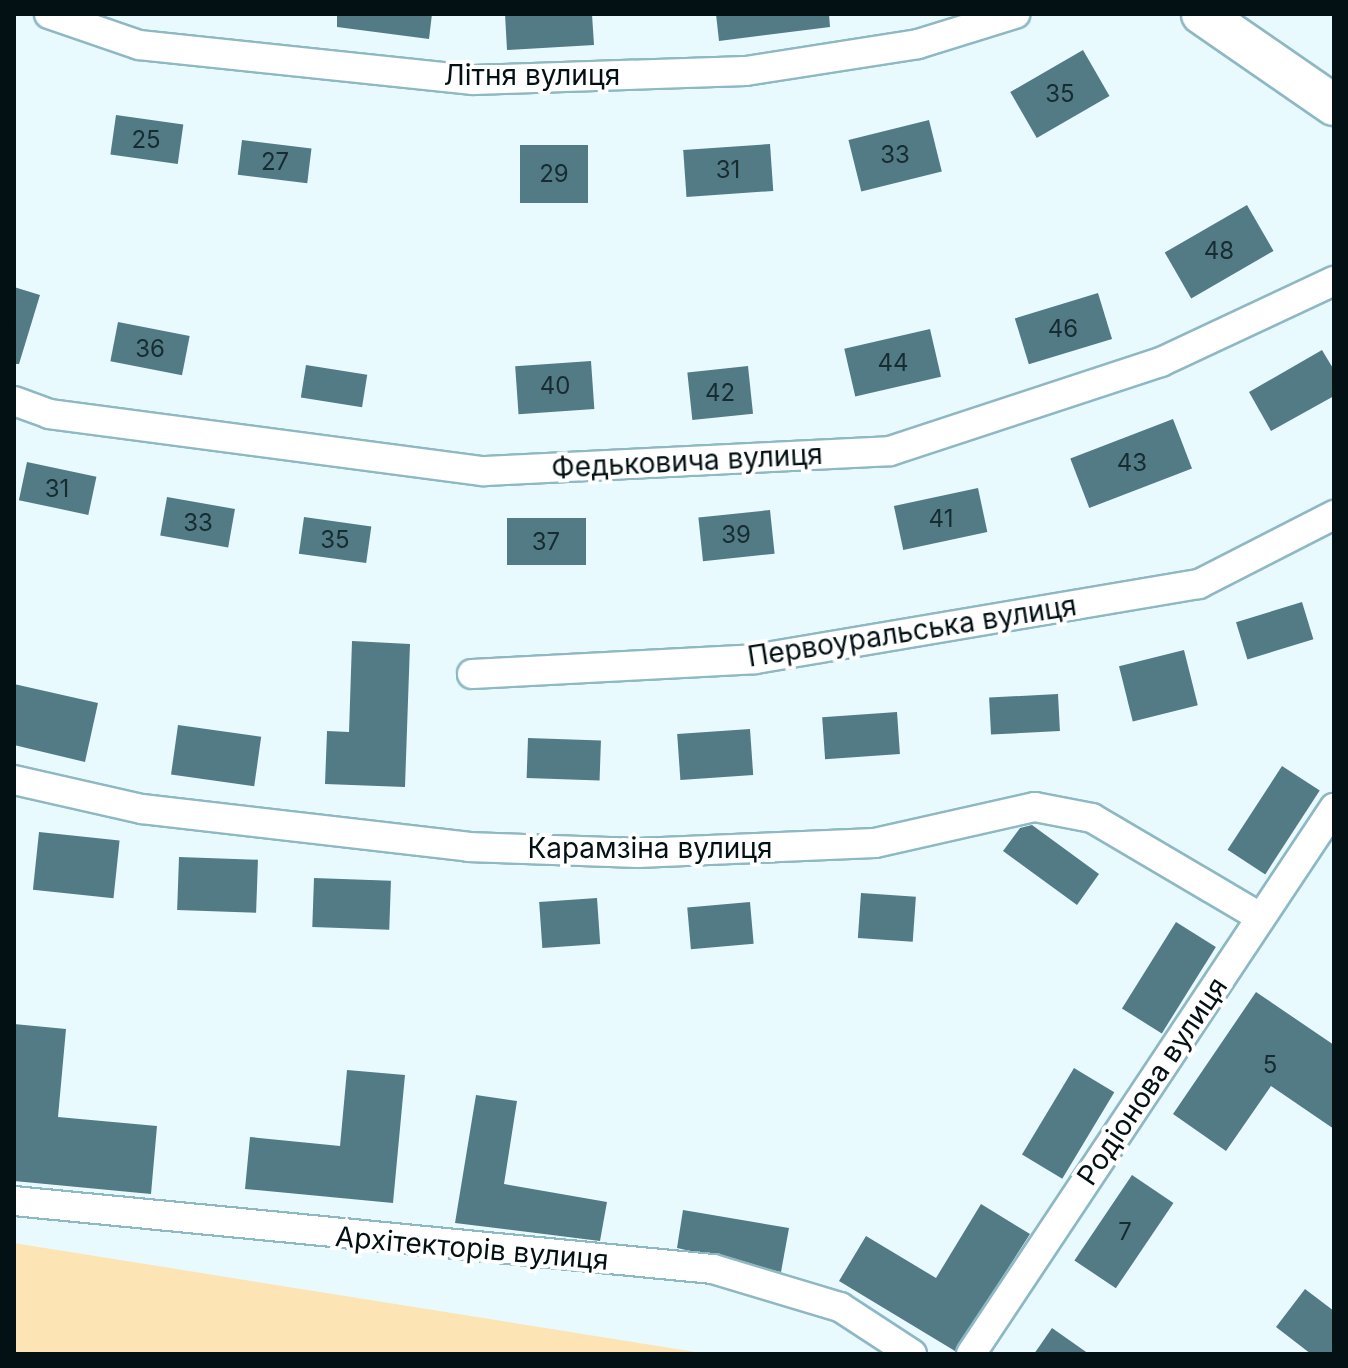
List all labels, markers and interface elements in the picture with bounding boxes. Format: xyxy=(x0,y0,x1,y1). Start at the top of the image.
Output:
street label: Літня вулиця xyxy=(444,58,620,92)
house number: 35 xyxy=(1045,80,1075,108)
house number: 25 xyxy=(131,126,161,154)
house number: 33 xyxy=(880,141,910,169)
house number: 27 xyxy=(261,148,289,176)
house number: 31 xyxy=(716,156,740,184)
house number: 29 xyxy=(539,160,569,188)
house number: 48 xyxy=(1204,237,1234,265)
house number: 46 xyxy=(1048,315,1078,343)
house number: 36 xyxy=(135,335,165,363)
house number: 44 xyxy=(877,349,909,377)
house number: 40 xyxy=(540,372,570,400)
house number: 42 xyxy=(705,379,735,407)
street label: Федьковича вулиця xyxy=(551,437,823,485)
house number: 43 xyxy=(1117,449,1147,477)
house number: 31 xyxy=(45,475,69,503)
house number: 41 xyxy=(929,505,953,533)
house number: 33 xyxy=(183,509,213,537)
house number: 39 xyxy=(721,521,751,549)
house number: 35 xyxy=(320,526,350,554)
house number: 37 xyxy=(532,528,560,556)
street label: Первоуральська вулиця xyxy=(745,588,1079,674)
street label: Карамзіна вулиця xyxy=(527,831,773,865)
street label: Родіонова вулиця xyxy=(1070,971,1234,1191)
house number: 5 xyxy=(1263,1051,1277,1079)
house number: 7 xyxy=(1118,1218,1132,1246)
street label: Архітекторів вулиця xyxy=(334,1219,610,1277)

